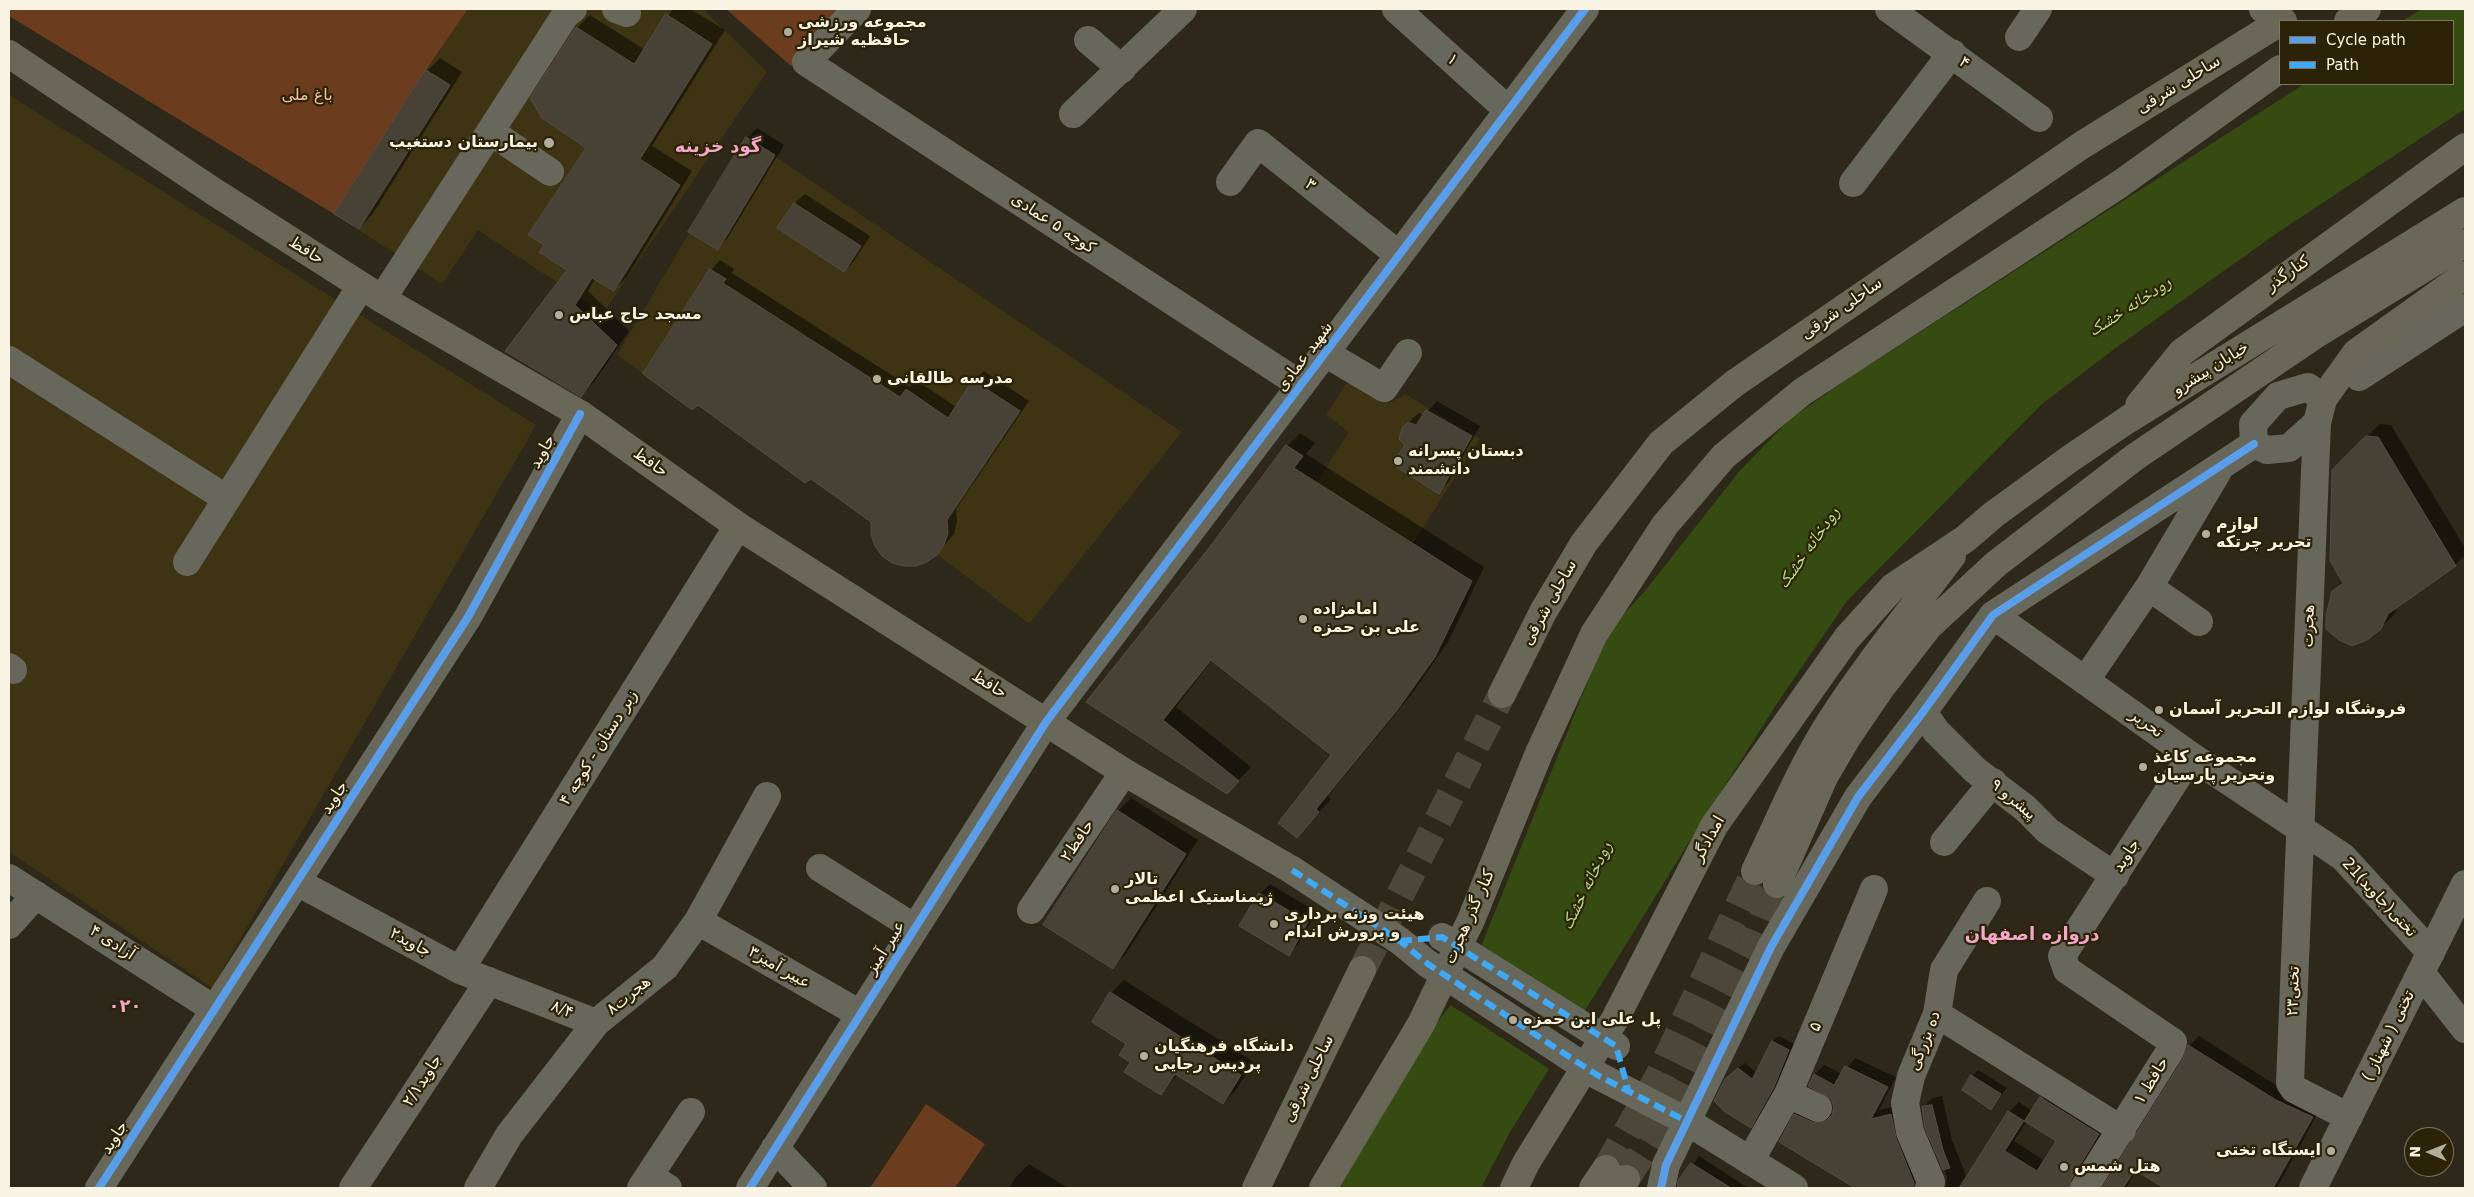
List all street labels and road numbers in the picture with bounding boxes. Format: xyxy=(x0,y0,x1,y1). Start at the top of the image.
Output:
street label: ۱ xyxy=(1442,50,1462,70)
street label: ساحلی شرقی xyxy=(2134,52,2224,118)
street label: ۴ xyxy=(1955,53,1973,73)
street label: ۳ xyxy=(1301,175,1319,195)
street label: کوچه ۵ عمادی xyxy=(1007,190,1099,258)
street label: حافظ xyxy=(285,233,327,269)
street label: کنارگذر xyxy=(2263,252,2313,296)
street label: ساحلی شرقی xyxy=(1798,274,1886,344)
street label: شهید عمادی xyxy=(1273,318,1337,396)
street label: خیابان پیشرو xyxy=(2170,338,2252,400)
street label: جاوید xyxy=(526,432,560,472)
street label: حافظ xyxy=(629,444,671,482)
street label: ساحلی شرقی xyxy=(1519,557,1581,649)
street label: هجرت xyxy=(2299,604,2319,648)
street label: حافظ xyxy=(968,667,1010,703)
street label: زبر دستان - کوچه ۴ xyxy=(556,687,642,809)
street label: تحریر xyxy=(2125,706,2167,742)
street label: پیشرو ۹ xyxy=(1986,775,2040,825)
street label: جاوید xyxy=(317,778,353,818)
street label: امدادگر xyxy=(1689,813,1729,865)
street label: ۲حافظ xyxy=(1057,816,1099,866)
street label: جاوید xyxy=(2109,836,2145,876)
street label: 21تختی(جاوید) xyxy=(2337,854,2421,942)
street label: کنار گذر هجرت xyxy=(1441,867,1499,967)
street label: عبیر آمیز xyxy=(862,918,910,978)
street label: ۴ آزادی xyxy=(86,921,138,965)
street label: ۲جاوید xyxy=(386,924,434,962)
street label: ۳عبیر آمیز xyxy=(745,943,813,993)
street label: تختی۲۳ xyxy=(2284,966,2304,1016)
street label: هجرت۸ xyxy=(603,972,655,1020)
street label: تختی ( شهناز ) xyxy=(2359,987,2419,1085)
street label: ۸/۴ xyxy=(548,997,576,1023)
street label: ده بزرگی xyxy=(1905,1008,1945,1074)
street label: ۵ xyxy=(1805,1019,1827,1035)
street label: ساحلی شرقی xyxy=(1280,1032,1338,1126)
street label: ۲/۱جاوید xyxy=(399,1051,447,1111)
street label: حافظ ۱ xyxy=(2131,1054,2173,1108)
street label: جاوید xyxy=(97,1118,133,1158)

